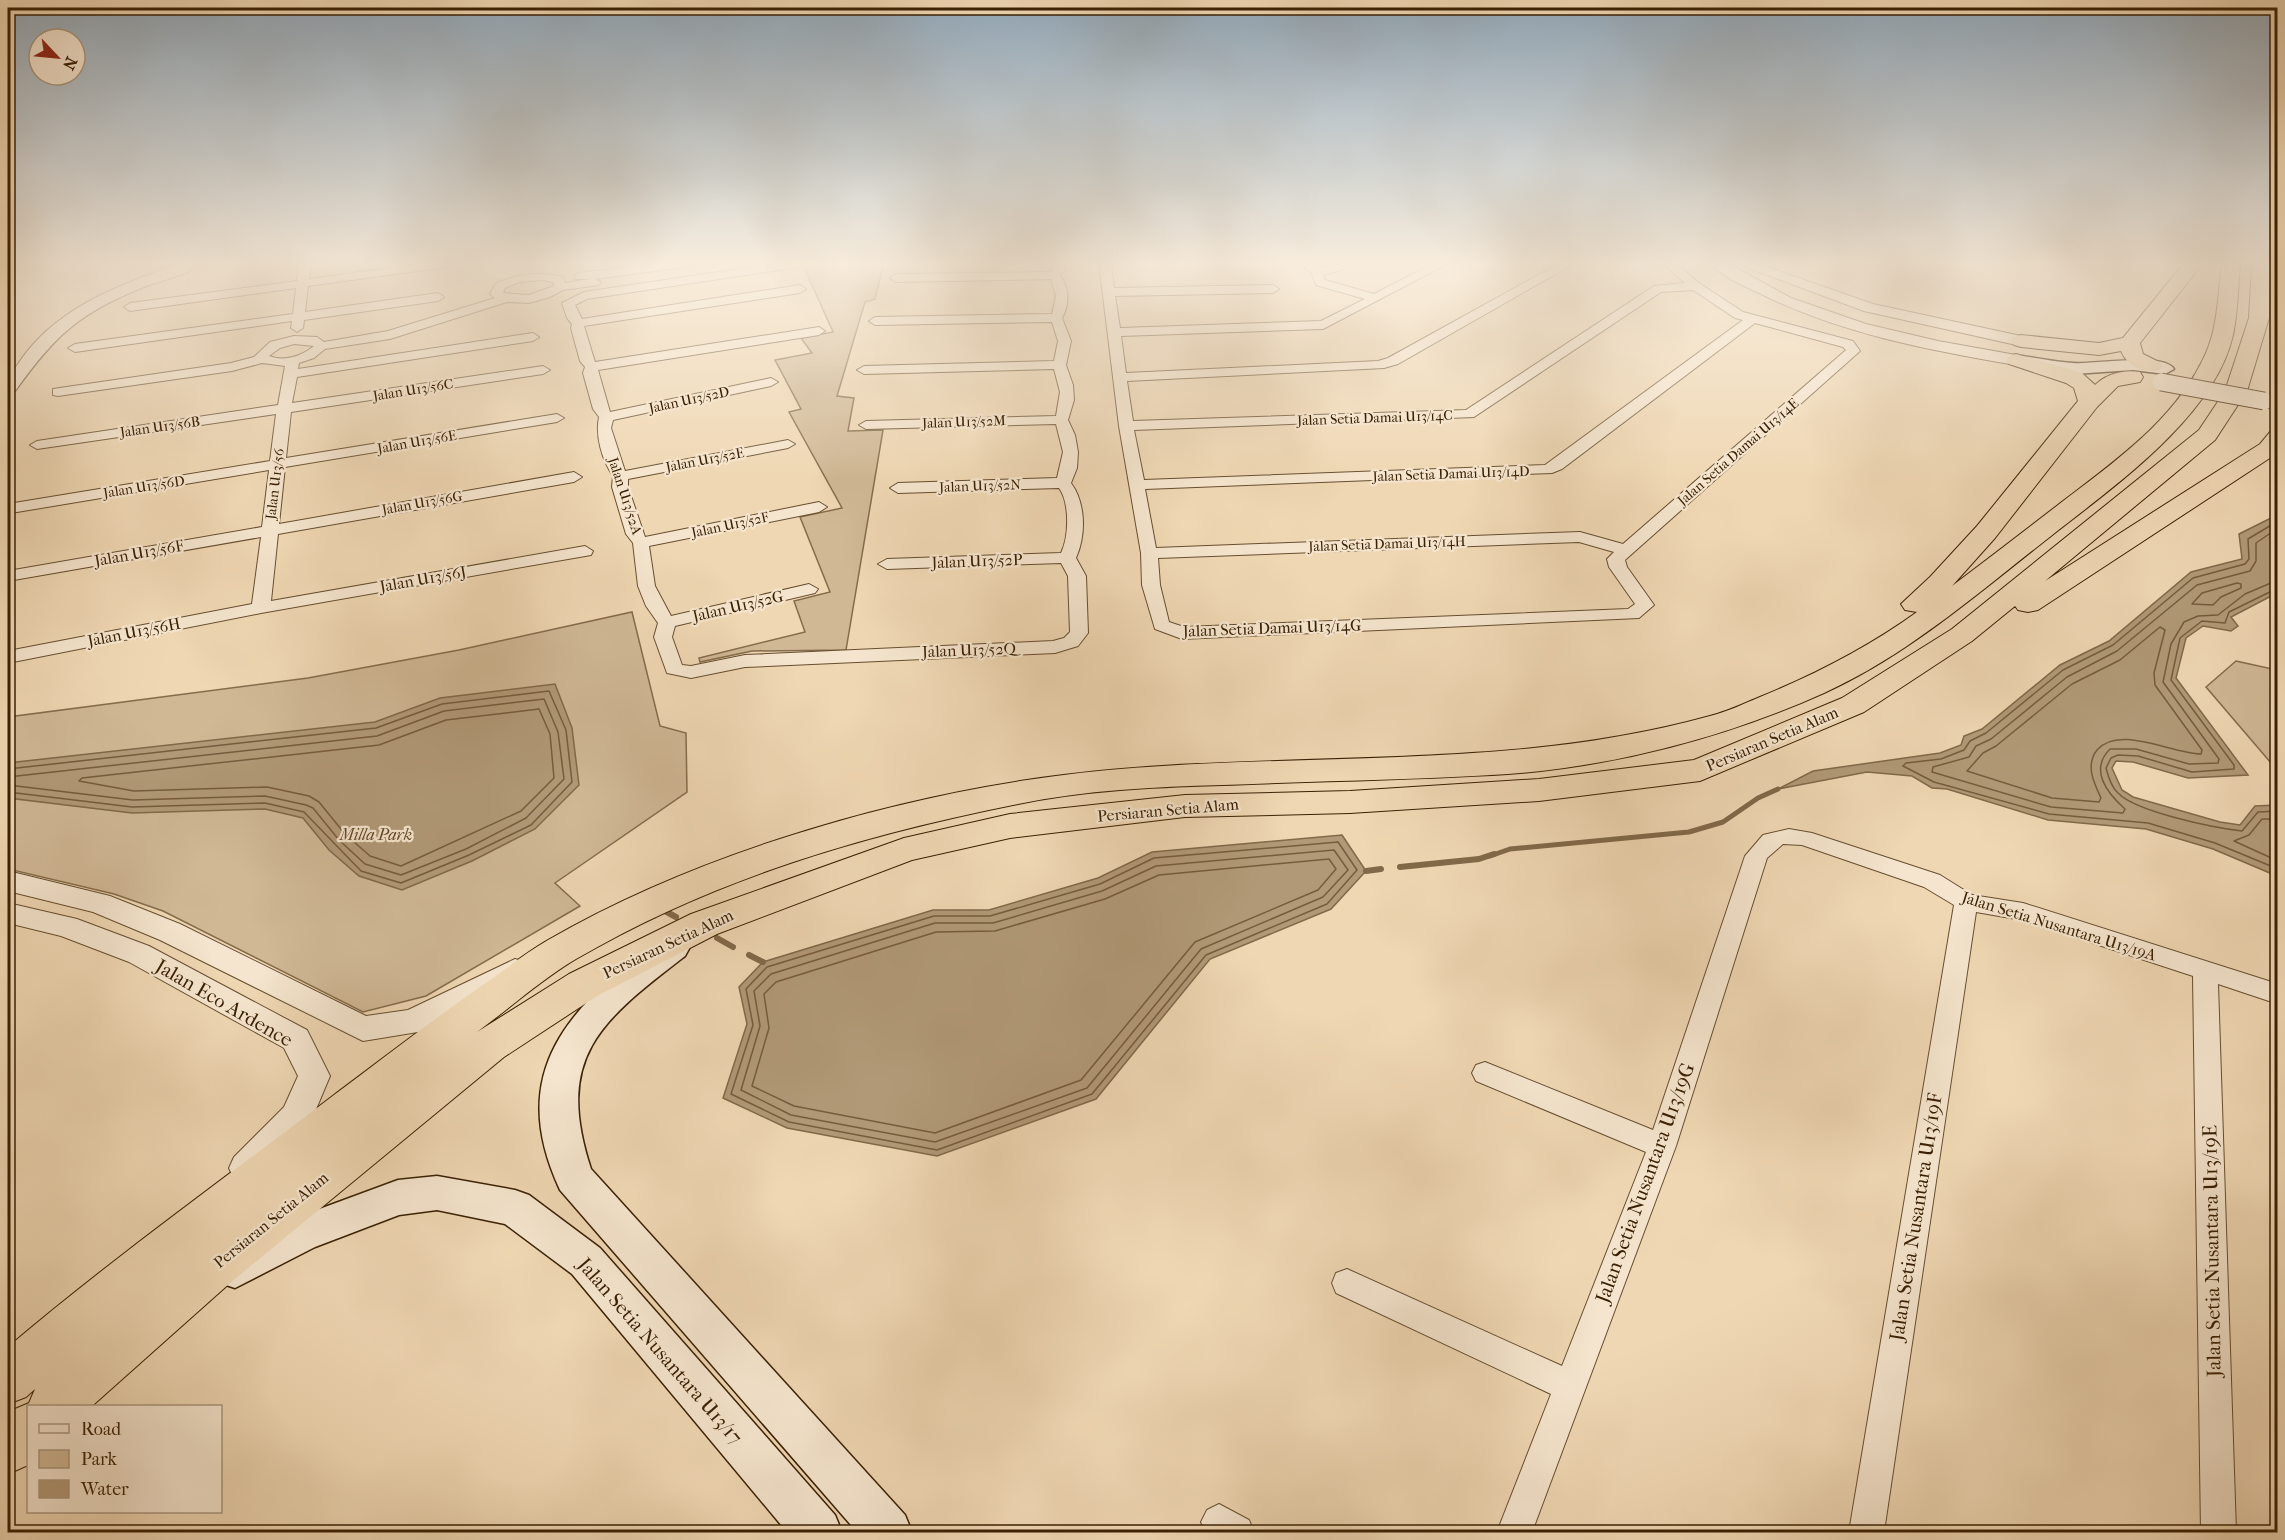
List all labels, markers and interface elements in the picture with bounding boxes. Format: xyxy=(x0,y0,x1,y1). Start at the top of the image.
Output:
north arrow xyxy=(27,27,87,87)
text: N xyxy=(58,54,81,74)
street label: Jalan U13/56C xyxy=(371,375,454,405)
street label: Jalan U13/52D xyxy=(646,383,731,417)
street label: Jalan Setia Damai U13/14E xyxy=(1673,394,1802,510)
street label: Jalan Setia Damai U13/14C xyxy=(1296,407,1453,429)
street label: Jalan U13/52M xyxy=(921,412,1006,432)
street label: Jalan U13/56B xyxy=(118,413,201,441)
street label: Jalan U13/56E xyxy=(375,427,458,458)
street label: Jalan U13/52E xyxy=(663,444,746,476)
street label: Jalan U13/56 xyxy=(262,447,288,522)
street label: Jalan U13/52A xyxy=(604,454,646,538)
street label: Jalan Setia Damai U13/14D xyxy=(1371,463,1530,485)
street label: Jalan U13/56D xyxy=(101,472,186,502)
street label: Jalan U13/52N xyxy=(938,476,1022,496)
street label: Jalan U13/56G xyxy=(379,488,464,519)
street label: Jalan U13/52F xyxy=(689,508,771,542)
street label: Jalan Setia Damai U13/14H xyxy=(1307,533,1466,555)
street label: Jalan U13/56F xyxy=(91,536,186,571)
street label: Jalan U13/52P xyxy=(929,550,1023,572)
street label: Jalan U13/56J xyxy=(376,562,468,596)
street label: Jalan U13/52G xyxy=(689,586,785,626)
street label: Jalan U13/56H xyxy=(84,614,183,651)
street label: Jalan Setia Damai U13/14G xyxy=(1180,615,1362,641)
street label: Jalan U13/52Q xyxy=(920,639,1022,661)
street label: Persiaran Setia Alam xyxy=(1703,702,1842,775)
street label: Persiaran Setia Alam xyxy=(1096,794,1240,826)
park label: Milla Park xyxy=(339,825,412,844)
street label: Jalan Setia Nusantara U13/19A xyxy=(1958,887,2159,965)
street label: Persiaran Setia Alam xyxy=(600,905,737,983)
street label: Jalan Eco Ardence xyxy=(150,953,297,1052)
street label: Jalan Setia Nusantara U13/19G xyxy=(1590,1060,1699,1308)
street label: Jalan Setia Nusantara U13/19F xyxy=(1885,1091,1947,1345)
street label: Jalan Setia Nusantara U13/19E xyxy=(2198,1125,2226,1379)
street label: Persiaran Setia Alam xyxy=(210,1168,333,1272)
street label: Jalan Setia Nusantara U13/17 xyxy=(572,1252,747,1449)
legend xyxy=(27,1405,222,1513)
text: Road xyxy=(81,1419,121,1440)
text: Park xyxy=(81,1449,118,1470)
text: Water xyxy=(80,1479,129,1500)

